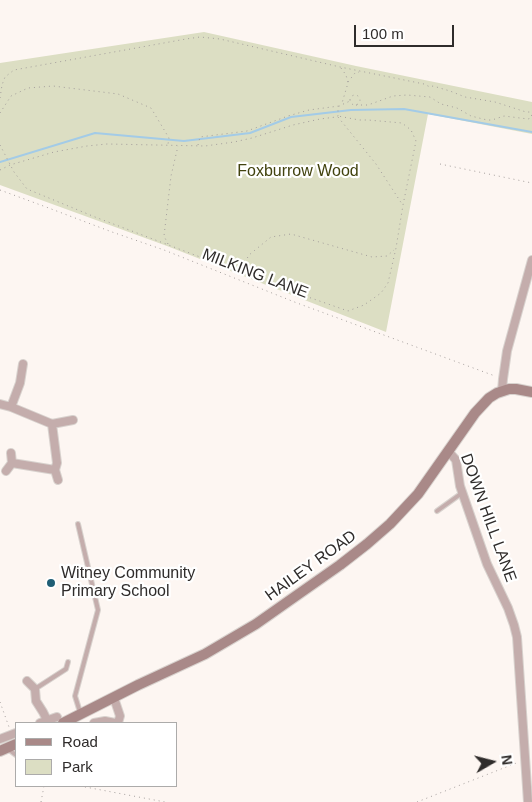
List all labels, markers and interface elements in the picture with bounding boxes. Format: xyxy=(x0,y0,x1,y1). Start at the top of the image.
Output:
scale bar xyxy=(357,15,457,47)
text: 100 m xyxy=(362,25,404,42)
park label: Foxburrow Wood xyxy=(237,162,359,182)
street label: MILKING LANE xyxy=(199,245,311,303)
street label: DOWN HILL LANE xyxy=(456,451,520,585)
street label: HAILEY ROAD xyxy=(262,527,360,605)
place label: Witney Community Primary School xyxy=(61,564,195,602)
marker: Witney Community Primary School xyxy=(45,577,57,589)
legend xyxy=(15,722,178,787)
text: Road xyxy=(62,733,98,750)
north arrow xyxy=(467,737,517,787)
text: N xyxy=(498,754,515,766)
text: Park xyxy=(62,758,93,775)

